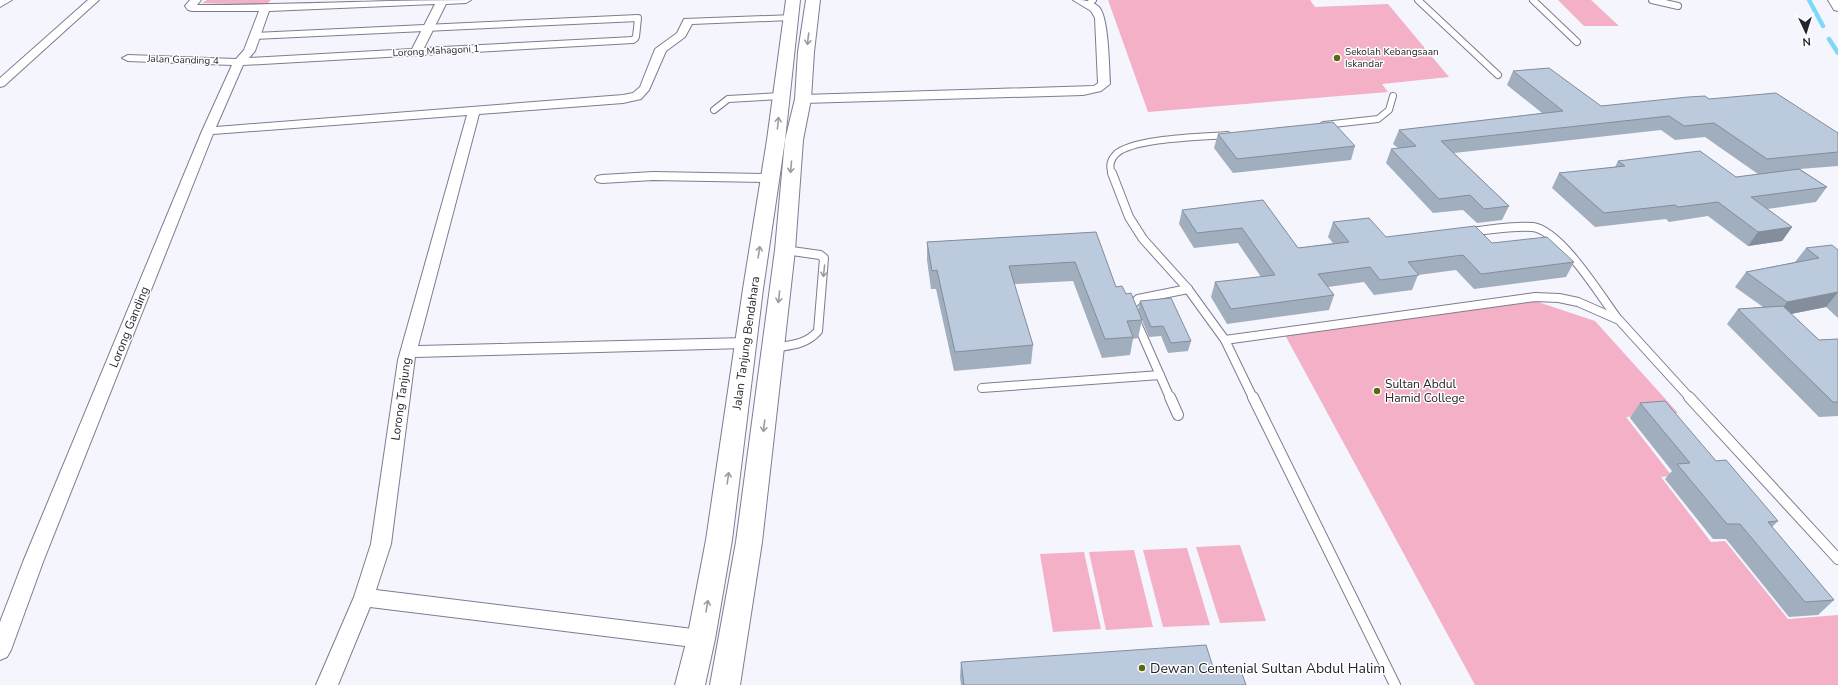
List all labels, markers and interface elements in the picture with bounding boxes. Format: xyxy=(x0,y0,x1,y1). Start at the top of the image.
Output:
north arrow xyxy=(1786,12,1826,52)
one-way arrow xyxy=(804,32,812,45)
text: N xyxy=(1802,34,1811,49)
street label: Lorong Mahagoni 1 xyxy=(392,42,480,60)
place label: Sekolah Kebangsaan Iskandar xyxy=(1345,45,1439,71)
street label: Jalan Ganding 4 xyxy=(146,52,219,68)
marker: Sekolah Kebangsaan Iskandar xyxy=(1332,53,1342,63)
one-way arrow xyxy=(774,117,782,130)
one-way arrow xyxy=(788,160,795,173)
one-way arrow xyxy=(755,246,763,259)
one-way arrow xyxy=(820,264,828,277)
street label: Jalan Tanjung Bendahara xyxy=(729,275,763,412)
street label: Lorong Ganding xyxy=(105,284,153,370)
one-way arrow xyxy=(775,290,782,303)
street label: Lorong Tanjung xyxy=(387,356,415,442)
place label: Sultan Abdul Hamid College xyxy=(1385,376,1465,406)
marker: Sultan Abdul Hamid College xyxy=(1372,386,1382,396)
one-way arrow xyxy=(760,419,767,432)
one-way arrow xyxy=(724,472,732,485)
one-way arrow xyxy=(704,600,712,613)
place label: Dewan Centenial Sultan Abdul Halim xyxy=(1150,659,1385,678)
marker: Dewan Centenial Sultan Abdul Halim xyxy=(1137,663,1147,673)

